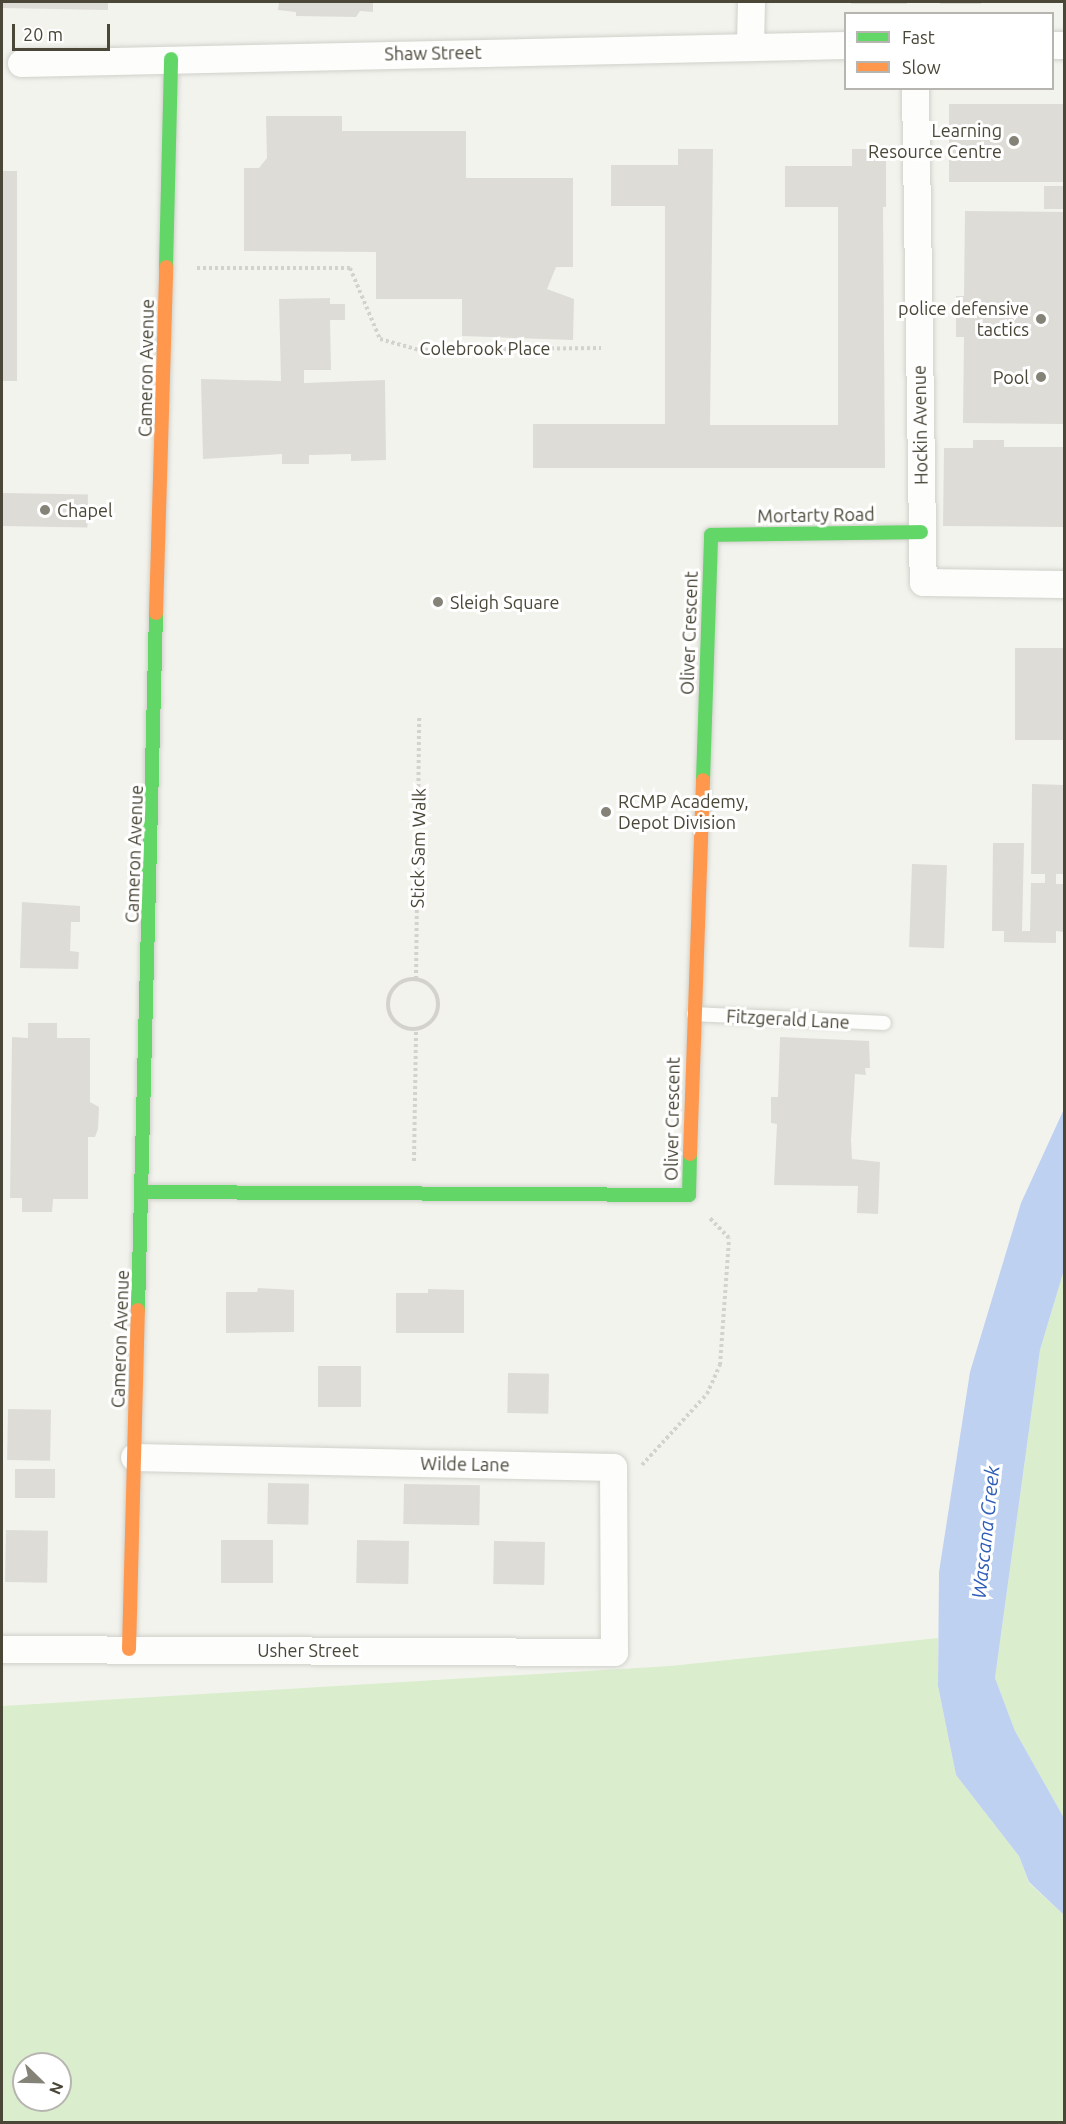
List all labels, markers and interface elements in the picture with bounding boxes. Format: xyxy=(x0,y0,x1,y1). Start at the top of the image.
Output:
scale bar xyxy=(15,12,112,50)
legend xyxy=(844,12,1054,90)
text: 20 m xyxy=(23,24,63,44)
text: Fast xyxy=(902,27,935,47)
street label: Shaw Street xyxy=(384,41,482,65)
text: Slow xyxy=(902,57,941,77)
place label: Learning Resource Centre xyxy=(868,120,1002,162)
marker: Learning Resource Centre xyxy=(1007,134,1021,148)
place label: police defensive tactics xyxy=(898,298,1029,340)
street label: Cameron Avenue xyxy=(134,299,158,437)
marker: police defensive tactics xyxy=(1034,312,1048,326)
street label: Colebrook Place xyxy=(420,337,550,359)
street label: Hockin Avenue xyxy=(908,365,932,485)
place label: Pool xyxy=(993,366,1029,388)
marker: Pool xyxy=(1034,370,1048,384)
place label: Chapel xyxy=(57,499,113,521)
marker: Chapel xyxy=(38,503,52,517)
street label: Mortarty Road xyxy=(757,503,875,527)
street label: Oliver Crescent xyxy=(676,571,702,695)
place label: Sleigh Square xyxy=(450,591,559,613)
marker: Sleigh Square xyxy=(431,595,445,609)
street label: Cameron Avenue xyxy=(121,785,147,923)
street label: Stick Sam Walk xyxy=(406,788,430,908)
place label: RCMP Academy, Depot Division xyxy=(618,791,749,834)
marker: RCMP Academy, Depot Division xyxy=(599,805,613,819)
street label: Fitzgerald Lane xyxy=(726,1005,850,1033)
street label: Oliver Crescent xyxy=(660,1057,684,1181)
street label: Cameron Avenue xyxy=(107,1270,133,1408)
street label: Wilde Lane xyxy=(420,1452,510,1476)
water label: Wascana Creek xyxy=(966,1464,1004,1600)
street label: Usher Street xyxy=(257,1639,359,1661)
north arrow xyxy=(12,2052,72,2112)
text: N xyxy=(46,2079,67,2097)

